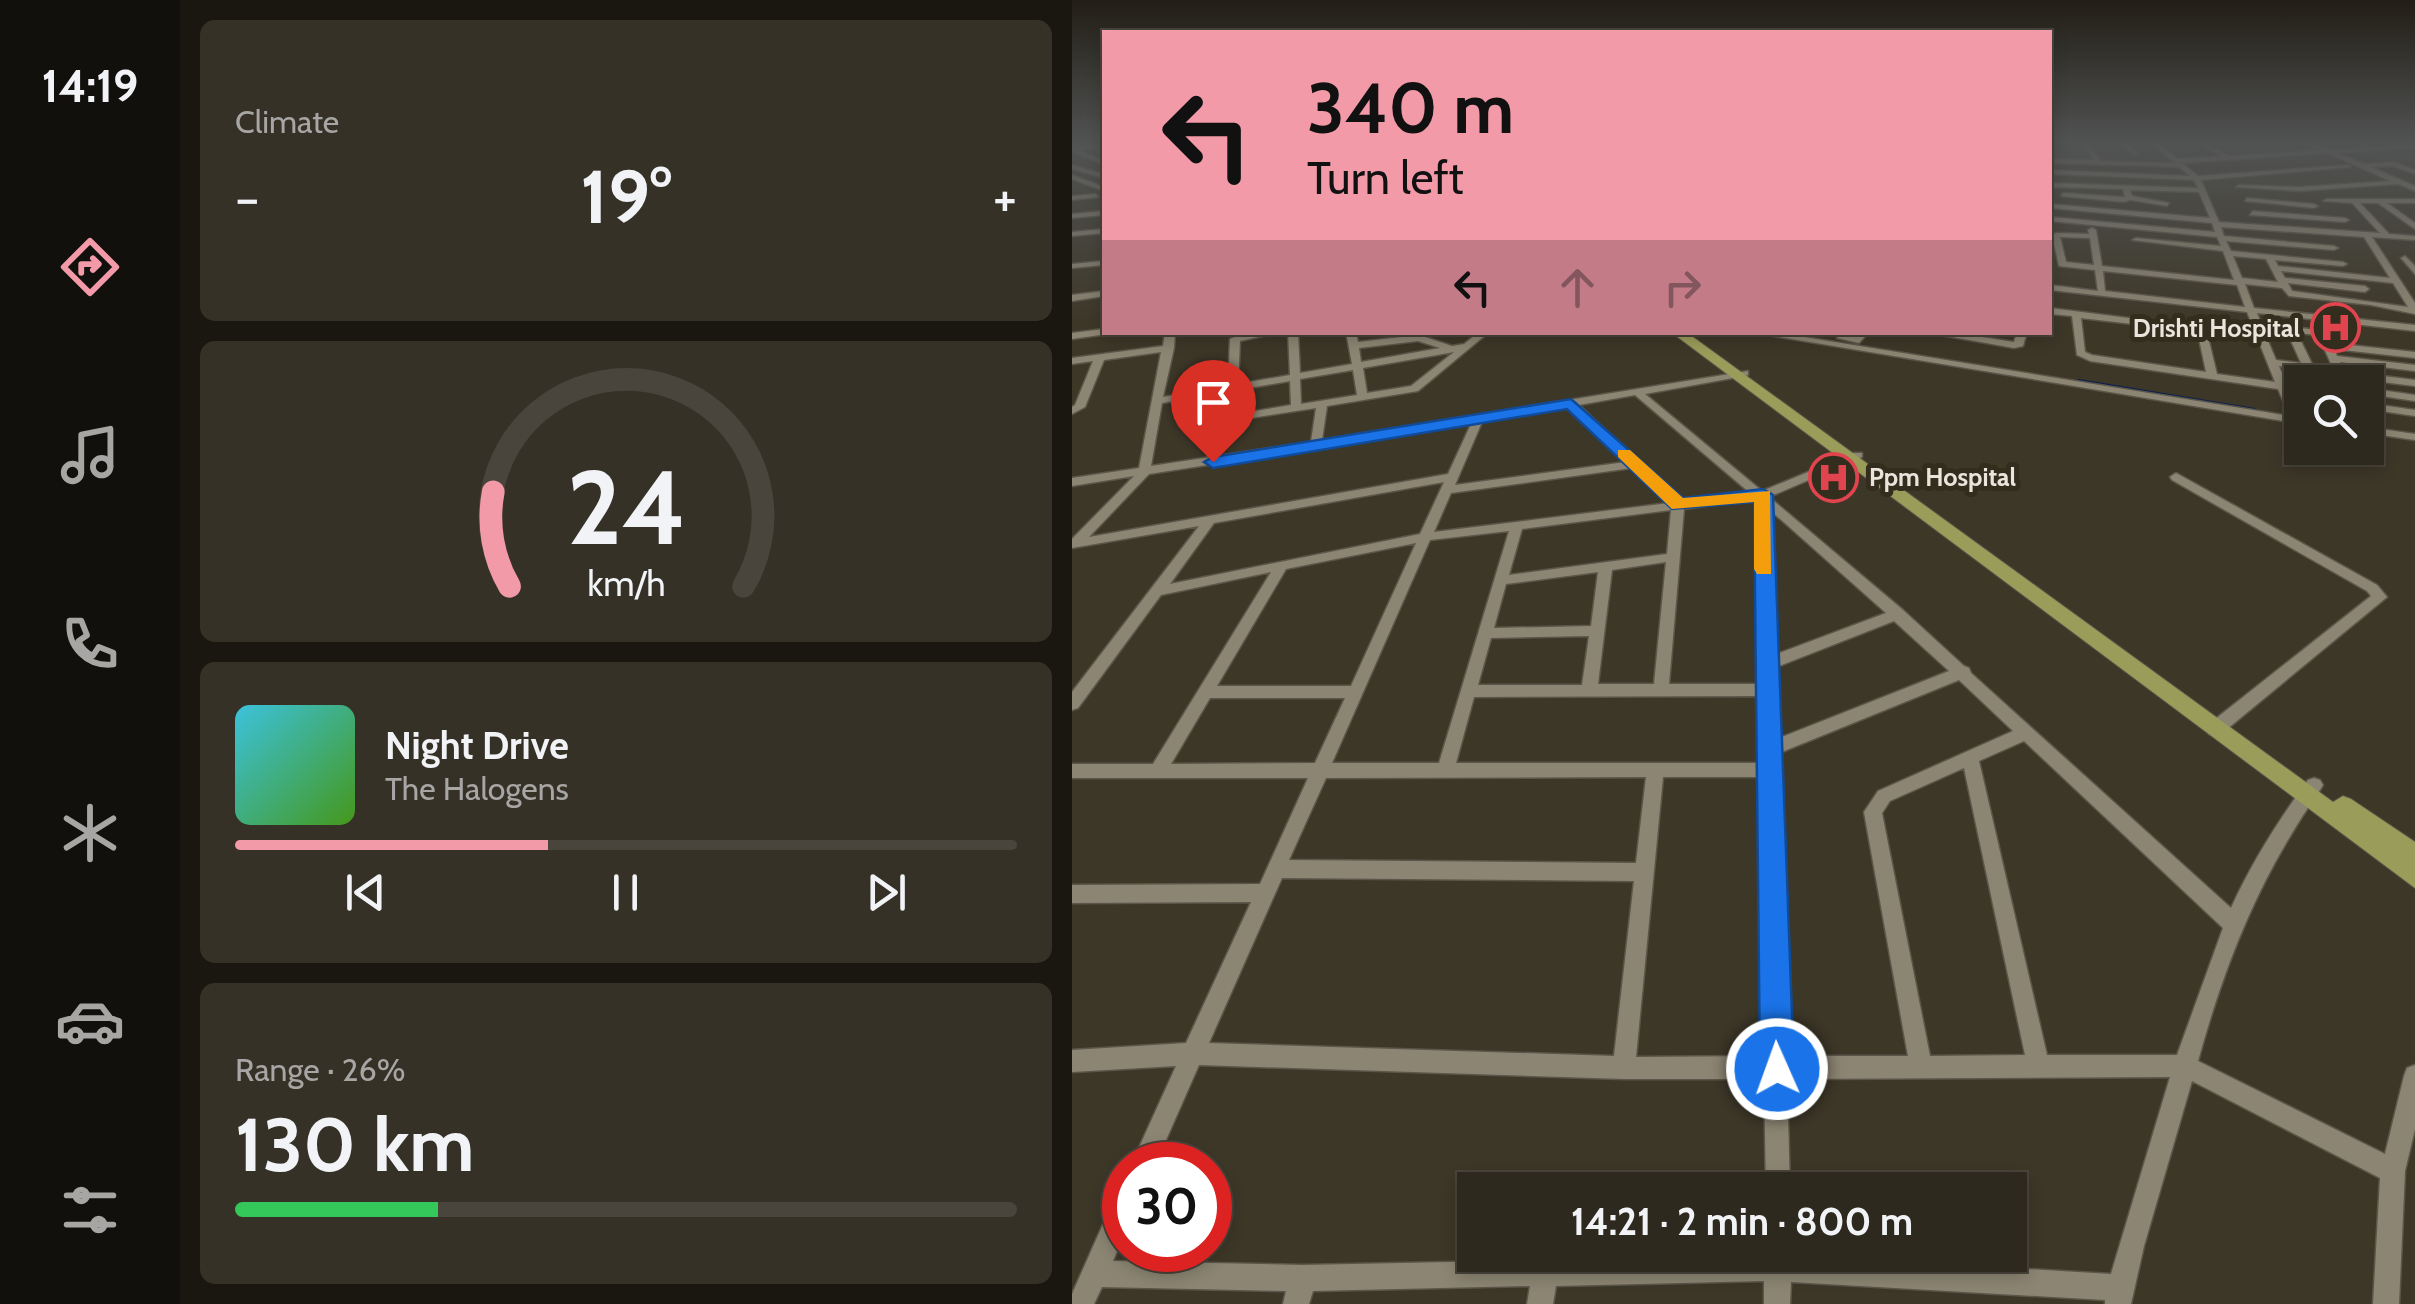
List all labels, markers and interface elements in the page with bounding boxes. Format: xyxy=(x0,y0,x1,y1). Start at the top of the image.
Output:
text: 14:19 xyxy=(42,59,138,113)
text: 340 m xyxy=(1307,65,1514,151)
icon: left xyxy=(1142,70,1272,200)
text: Climate xyxy=(235,102,339,141)
text: 19° xyxy=(580,151,672,242)
text: Turn left xyxy=(1307,151,1464,205)
text: − xyxy=(235,164,259,231)
text: + xyxy=(993,164,1017,231)
icon: directions xyxy=(55,232,125,302)
icon: left xyxy=(1445,260,1500,315)
icon: ahead xyxy=(1550,260,1605,315)
icon: right xyxy=(1655,260,1710,315)
hospital icon: Drishti Hospital xyxy=(2309,302,2361,354)
place label: Drishti Hospital xyxy=(2133,313,2300,343)
pin xyxy=(1171,360,1256,463)
map controls xyxy=(2284,365,2384,465)
button: search xyxy=(2284,365,2384,465)
icon: arrive xyxy=(1186,375,1241,430)
icon: music xyxy=(55,420,125,490)
text: 24 xyxy=(566,444,686,570)
hospital icon: Ppm Hospital xyxy=(1808,451,1860,503)
place label: Ppm Hospital xyxy=(1869,462,2016,492)
text: km/h xyxy=(587,562,665,605)
icon: phone xyxy=(55,609,125,679)
text: Night Drive xyxy=(385,722,569,769)
text: The Halogens xyxy=(385,769,569,808)
icon: climate xyxy=(55,798,125,868)
icon: previous xyxy=(338,865,393,920)
icon: pause xyxy=(598,865,653,920)
icon: next xyxy=(859,865,914,920)
icon: car xyxy=(55,986,125,1056)
position arrow xyxy=(1725,1017,1829,1121)
text: Range · 26% xyxy=(235,1050,405,1089)
text: 130 km xyxy=(235,1099,474,1190)
speed limit sign: 30 xyxy=(1102,1142,1232,1272)
icon: filters xyxy=(55,1175,125,1245)
text: 14:21 · 2 min · 800 m xyxy=(1571,1198,1913,1245)

